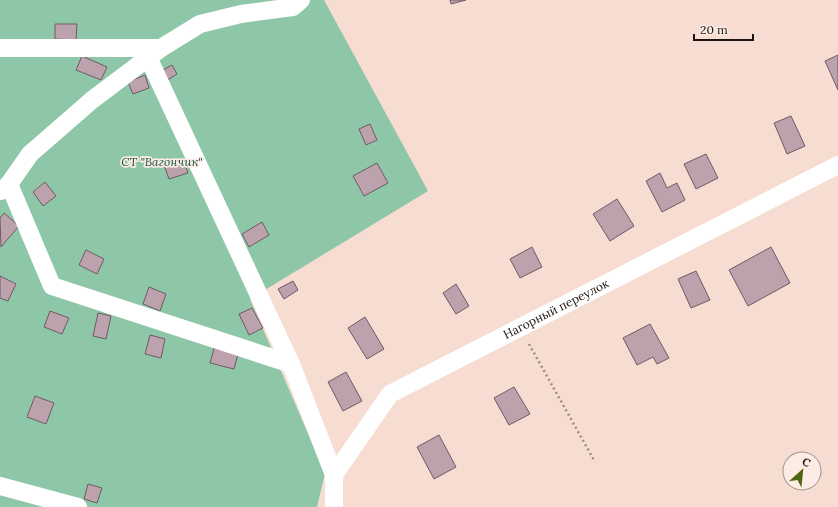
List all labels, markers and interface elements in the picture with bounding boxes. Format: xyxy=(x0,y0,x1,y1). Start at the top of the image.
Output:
scale bar xyxy=(694,16,753,42)
text: 20 m xyxy=(700,22,728,37)
park label: СТ "Вагончик" xyxy=(121,154,203,169)
street label: Нагорный переулок xyxy=(501,275,612,342)
north arrow xyxy=(782,451,822,491)
text: С xyxy=(800,454,813,470)

